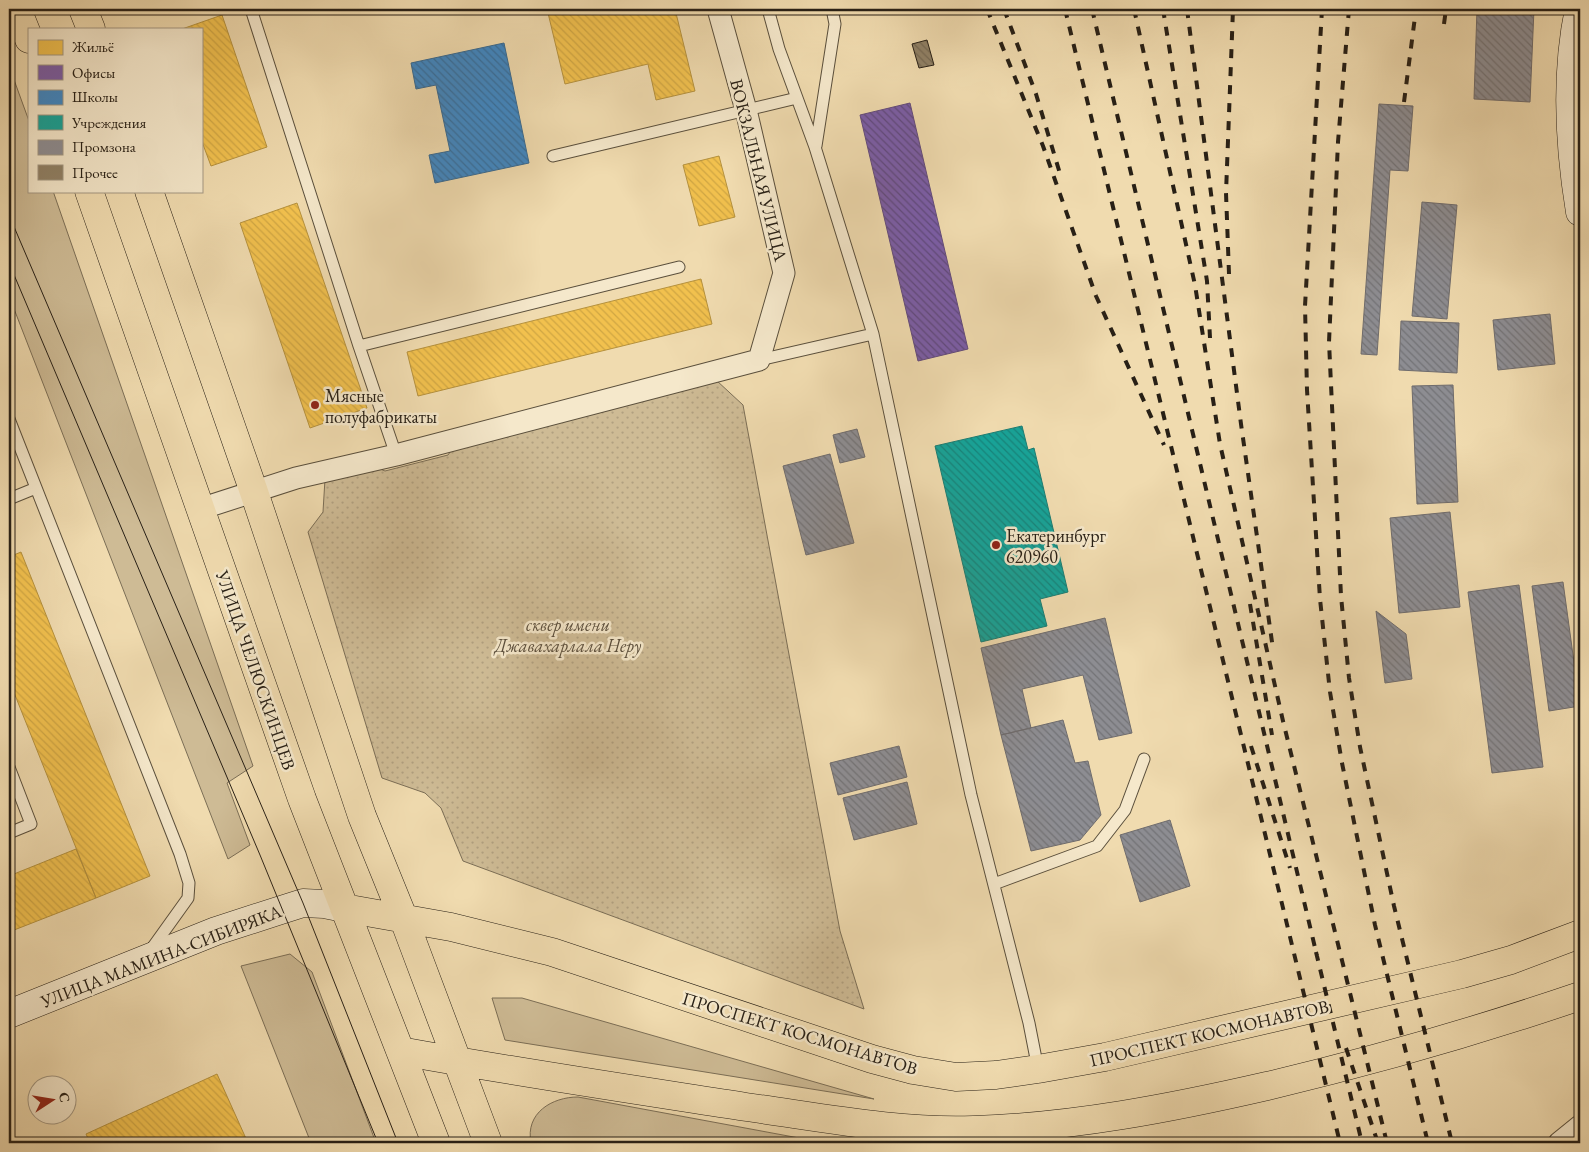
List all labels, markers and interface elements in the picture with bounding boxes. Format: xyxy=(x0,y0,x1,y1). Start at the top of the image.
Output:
legend xyxy=(28,28,202,192)
text: Жильё xyxy=(71,37,114,56)
text: Офисы xyxy=(72,63,115,82)
street label: ВОКЗАЛЬНАЯ УЛИЦА xyxy=(725,76,793,264)
text: Школы xyxy=(72,87,118,106)
text: Учреждения xyxy=(71,113,147,132)
text: Промзона xyxy=(72,137,136,156)
text: Прочее xyxy=(72,163,118,182)
place label: Мясные полуфабрикаты xyxy=(325,384,437,428)
marker: Мясные полуфабрикаты xyxy=(309,399,321,411)
place label: Екатеринбург 620960 xyxy=(1006,524,1107,568)
marker: Екатеринбург 620960 xyxy=(990,539,1002,551)
street label: УЛИЦА ЧЕЛЮСКИНЦЕВ xyxy=(211,566,301,773)
park label: сквер имени Джавахарлала Неру xyxy=(493,613,642,658)
street label: УЛИЦА МАМИНА-СИБИРЯКА xyxy=(36,899,285,1013)
street label: ПРОСПЕКТ КОСМОНАВТОВ xyxy=(680,986,920,1080)
street label: ПРОСПЕКТ КОСМОНАВТОВ xyxy=(1087,994,1331,1072)
north arrow xyxy=(28,1074,78,1124)
text: С xyxy=(55,1091,75,1104)

